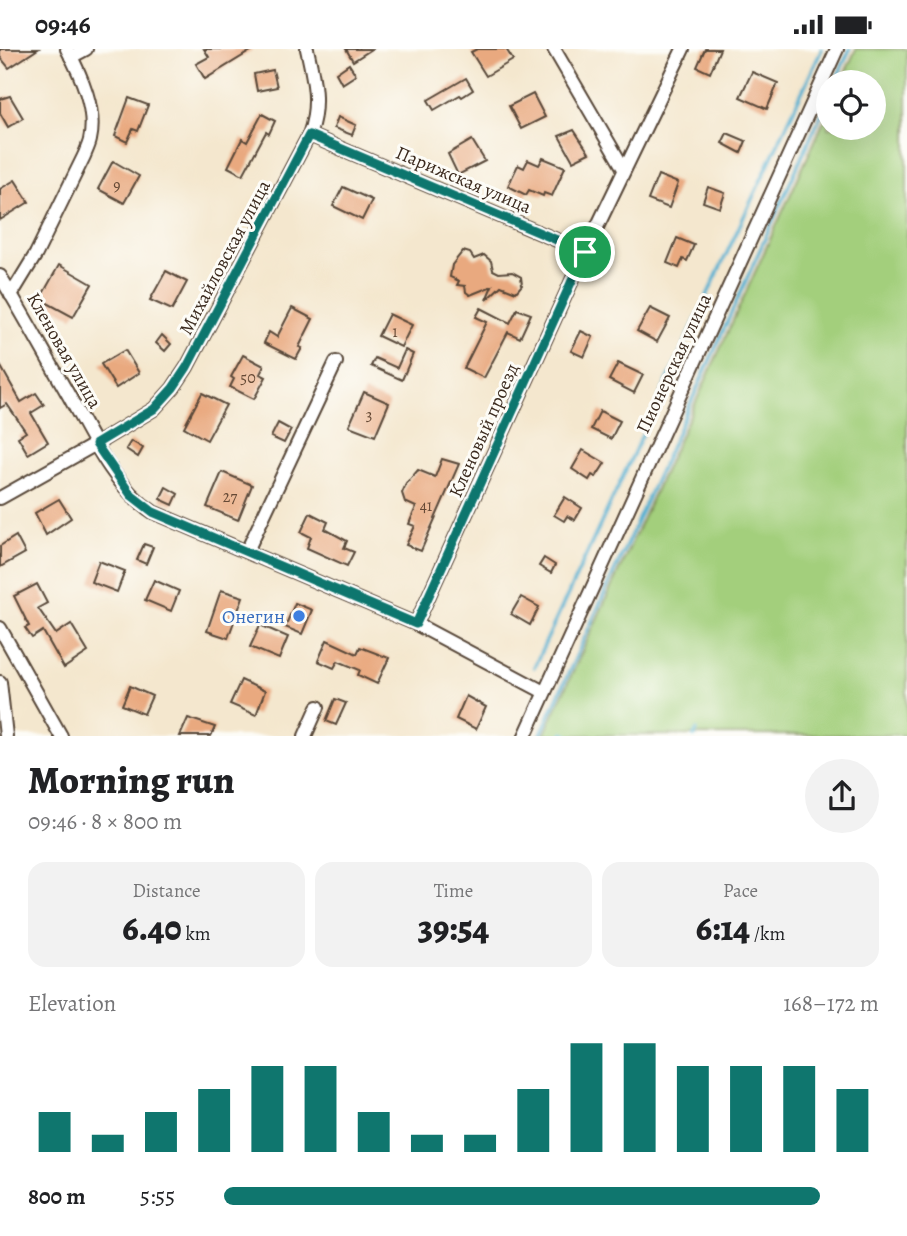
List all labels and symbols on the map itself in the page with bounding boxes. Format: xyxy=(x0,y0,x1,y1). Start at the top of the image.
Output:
street label: Парижская улица xyxy=(392,140,536,220)
house number: 9 xyxy=(113,175,121,197)
street label: Михайловская улица xyxy=(173,175,277,339)
pin xyxy=(555,222,615,282)
street label: Кленовая улица xyxy=(20,288,108,414)
street label: Пионерская улица xyxy=(630,289,718,438)
house number: 1 xyxy=(392,321,398,343)
street label: Кленовый проезд xyxy=(443,359,525,501)
house number: 50 xyxy=(240,367,256,389)
house number: 3 xyxy=(366,404,372,426)
house number: 27 xyxy=(223,486,237,508)
house number: 41 xyxy=(420,495,433,517)
place label: Онегин xyxy=(222,604,285,630)
marker: Онегин xyxy=(291,608,307,624)

